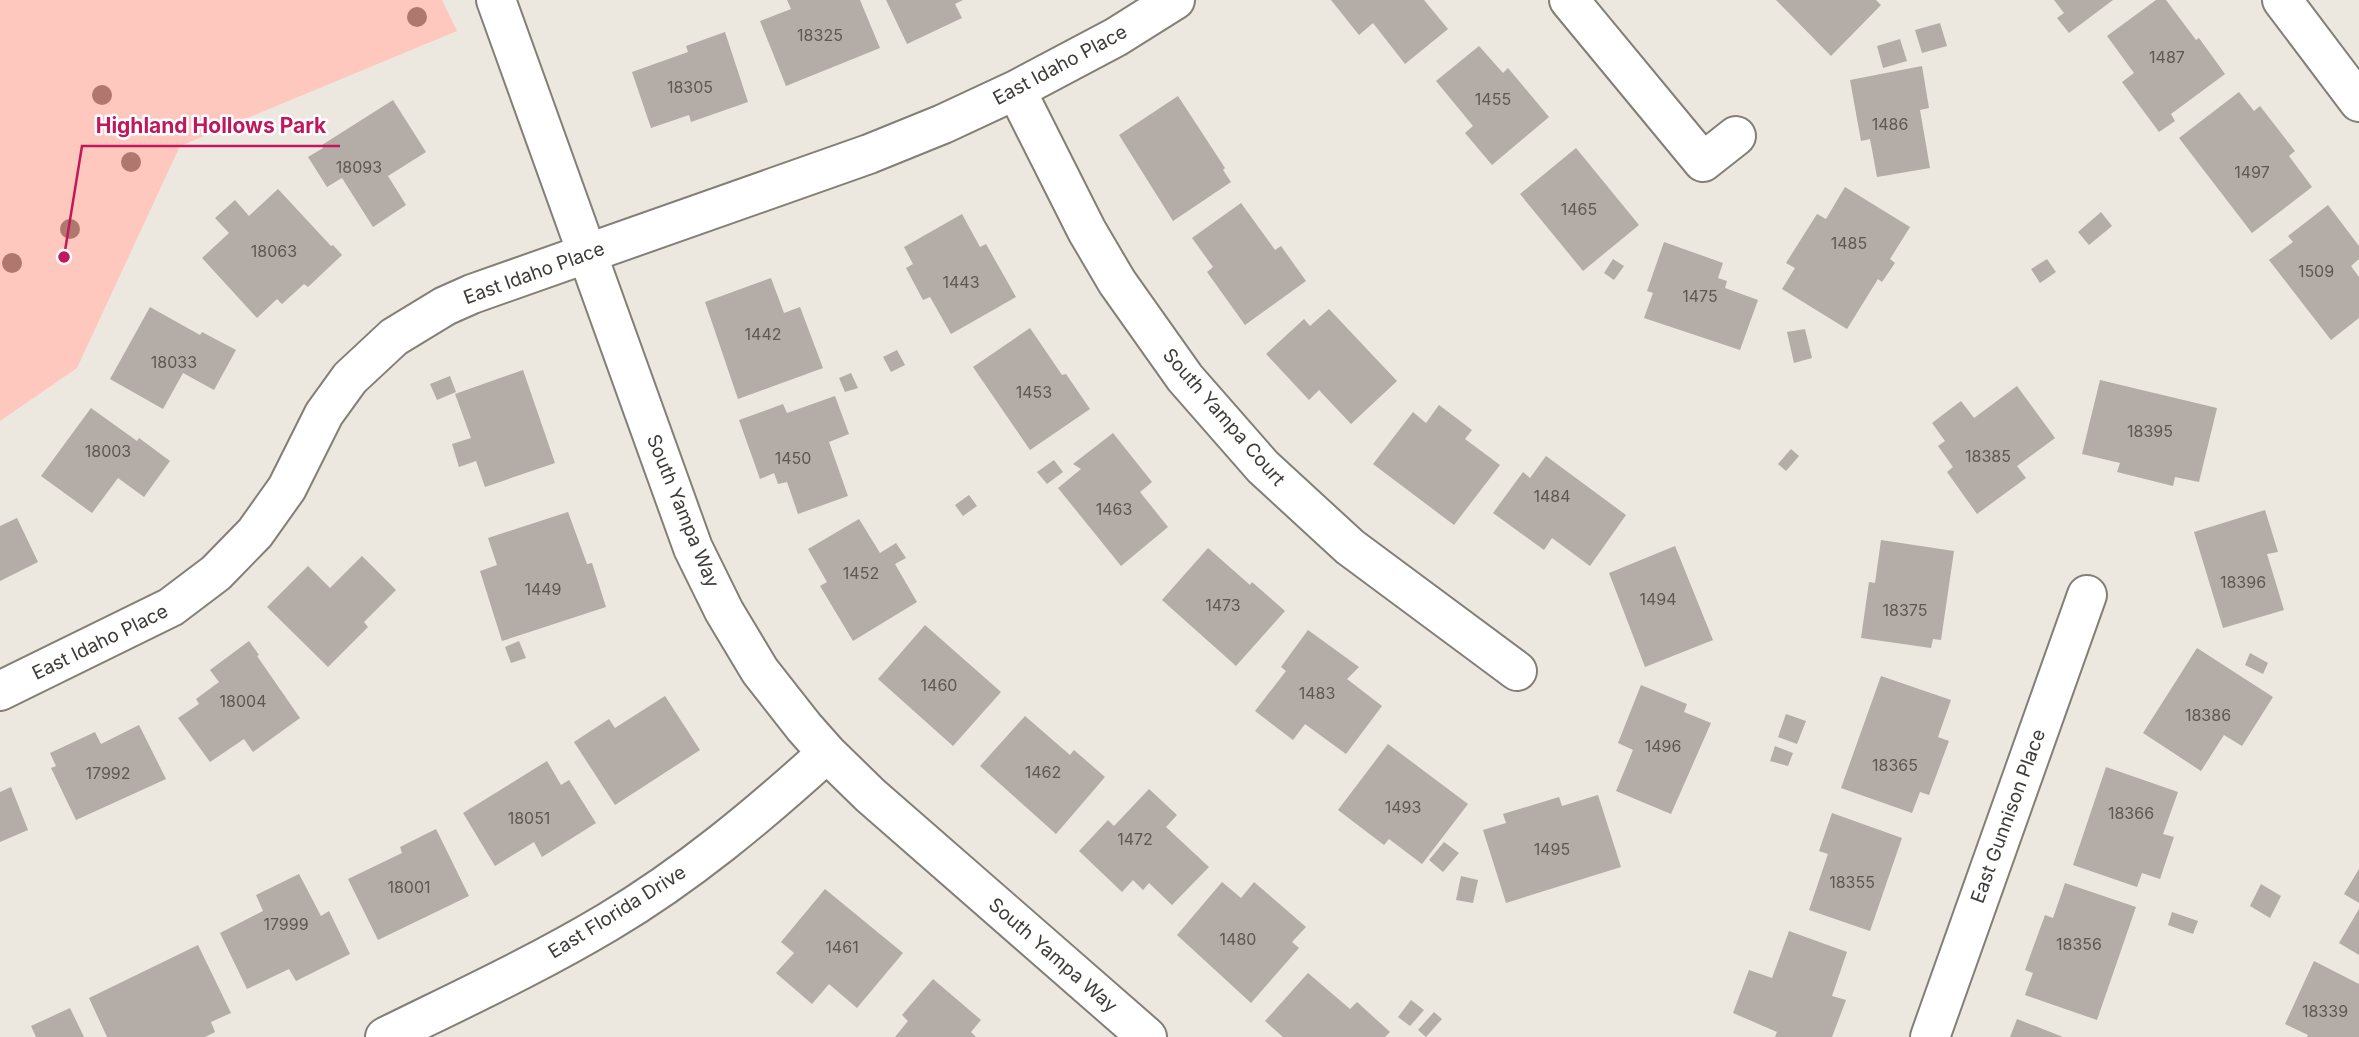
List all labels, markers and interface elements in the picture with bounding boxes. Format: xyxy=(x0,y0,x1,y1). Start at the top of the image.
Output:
street label: East Idaho Place xyxy=(989,20,1131,110)
house number: 18325 xyxy=(797,25,843,45)
house number: 1487 xyxy=(2149,47,2185,67)
house number: 18305 xyxy=(667,77,713,97)
house number: 1455 xyxy=(1475,89,1511,109)
callout: Highland Hollows Park xyxy=(82,104,340,146)
text: Highland Hollows Park xyxy=(96,113,327,138)
house number: 1486 xyxy=(1872,114,1908,134)
house number: 18093 xyxy=(336,157,382,177)
house number: 1497 xyxy=(2234,162,2270,182)
house number: 1465 xyxy=(1561,199,1597,219)
house number: 1485 xyxy=(1831,233,1867,253)
street label: East Idaho Place xyxy=(460,237,608,309)
house number: 18063 xyxy=(251,241,297,261)
house number: 1509 xyxy=(2298,261,2334,281)
house number: 1443 xyxy=(942,272,980,292)
house number: 1475 xyxy=(1682,286,1718,306)
house number: 1442 xyxy=(745,324,781,344)
street label: South Yampa Court xyxy=(1158,344,1290,490)
house number: 18033 xyxy=(151,352,197,372)
house number: 1453 xyxy=(1016,382,1052,402)
house number: 18395 xyxy=(2127,421,2173,441)
street label: South Yampa Way xyxy=(642,431,724,591)
house number: 18003 xyxy=(85,441,131,461)
house number: 18385 xyxy=(1965,446,2011,466)
house number: 1450 xyxy=(775,448,811,468)
house number: 1484 xyxy=(1533,486,1571,506)
house number: 1463 xyxy=(1096,499,1132,519)
house number: 1452 xyxy=(843,563,879,583)
house number: 18396 xyxy=(2220,572,2266,592)
house number: 1449 xyxy=(524,579,562,599)
house number: 1494 xyxy=(1639,589,1677,609)
house number: 1473 xyxy=(1205,595,1241,615)
street label: East Idaho Place xyxy=(28,599,172,685)
house number: 18375 xyxy=(1883,600,1927,620)
house number: 1460 xyxy=(921,675,957,695)
house number: 1483 xyxy=(1299,683,1335,703)
house number: 18004 xyxy=(220,691,266,711)
house number: 18386 xyxy=(2185,705,2231,725)
street label: East Gunnison Place xyxy=(1966,726,2050,906)
house number: 1496 xyxy=(1645,736,1681,756)
house number: 18365 xyxy=(1872,755,1918,775)
house number: 1462 xyxy=(1025,762,1061,782)
house number: 17992 xyxy=(85,763,131,783)
house number: 1493 xyxy=(1385,797,1421,817)
house number: 18366 xyxy=(2108,803,2154,823)
house number: 18051 xyxy=(508,808,550,828)
house number: 1472 xyxy=(1117,829,1153,849)
house number: 1495 xyxy=(1534,839,1570,859)
street label: East Florida Drive xyxy=(544,860,690,964)
house number: 18355 xyxy=(1829,872,1875,892)
house number: 18001 xyxy=(387,877,431,897)
street label: South Yampa Way xyxy=(984,893,1122,1017)
house number: 17999 xyxy=(263,914,309,934)
house number: 1480 xyxy=(1220,929,1256,949)
house number: 18356 xyxy=(2056,934,2102,954)
house number: 1461 xyxy=(825,937,859,957)
house number: 18339 xyxy=(2302,1001,2348,1021)

